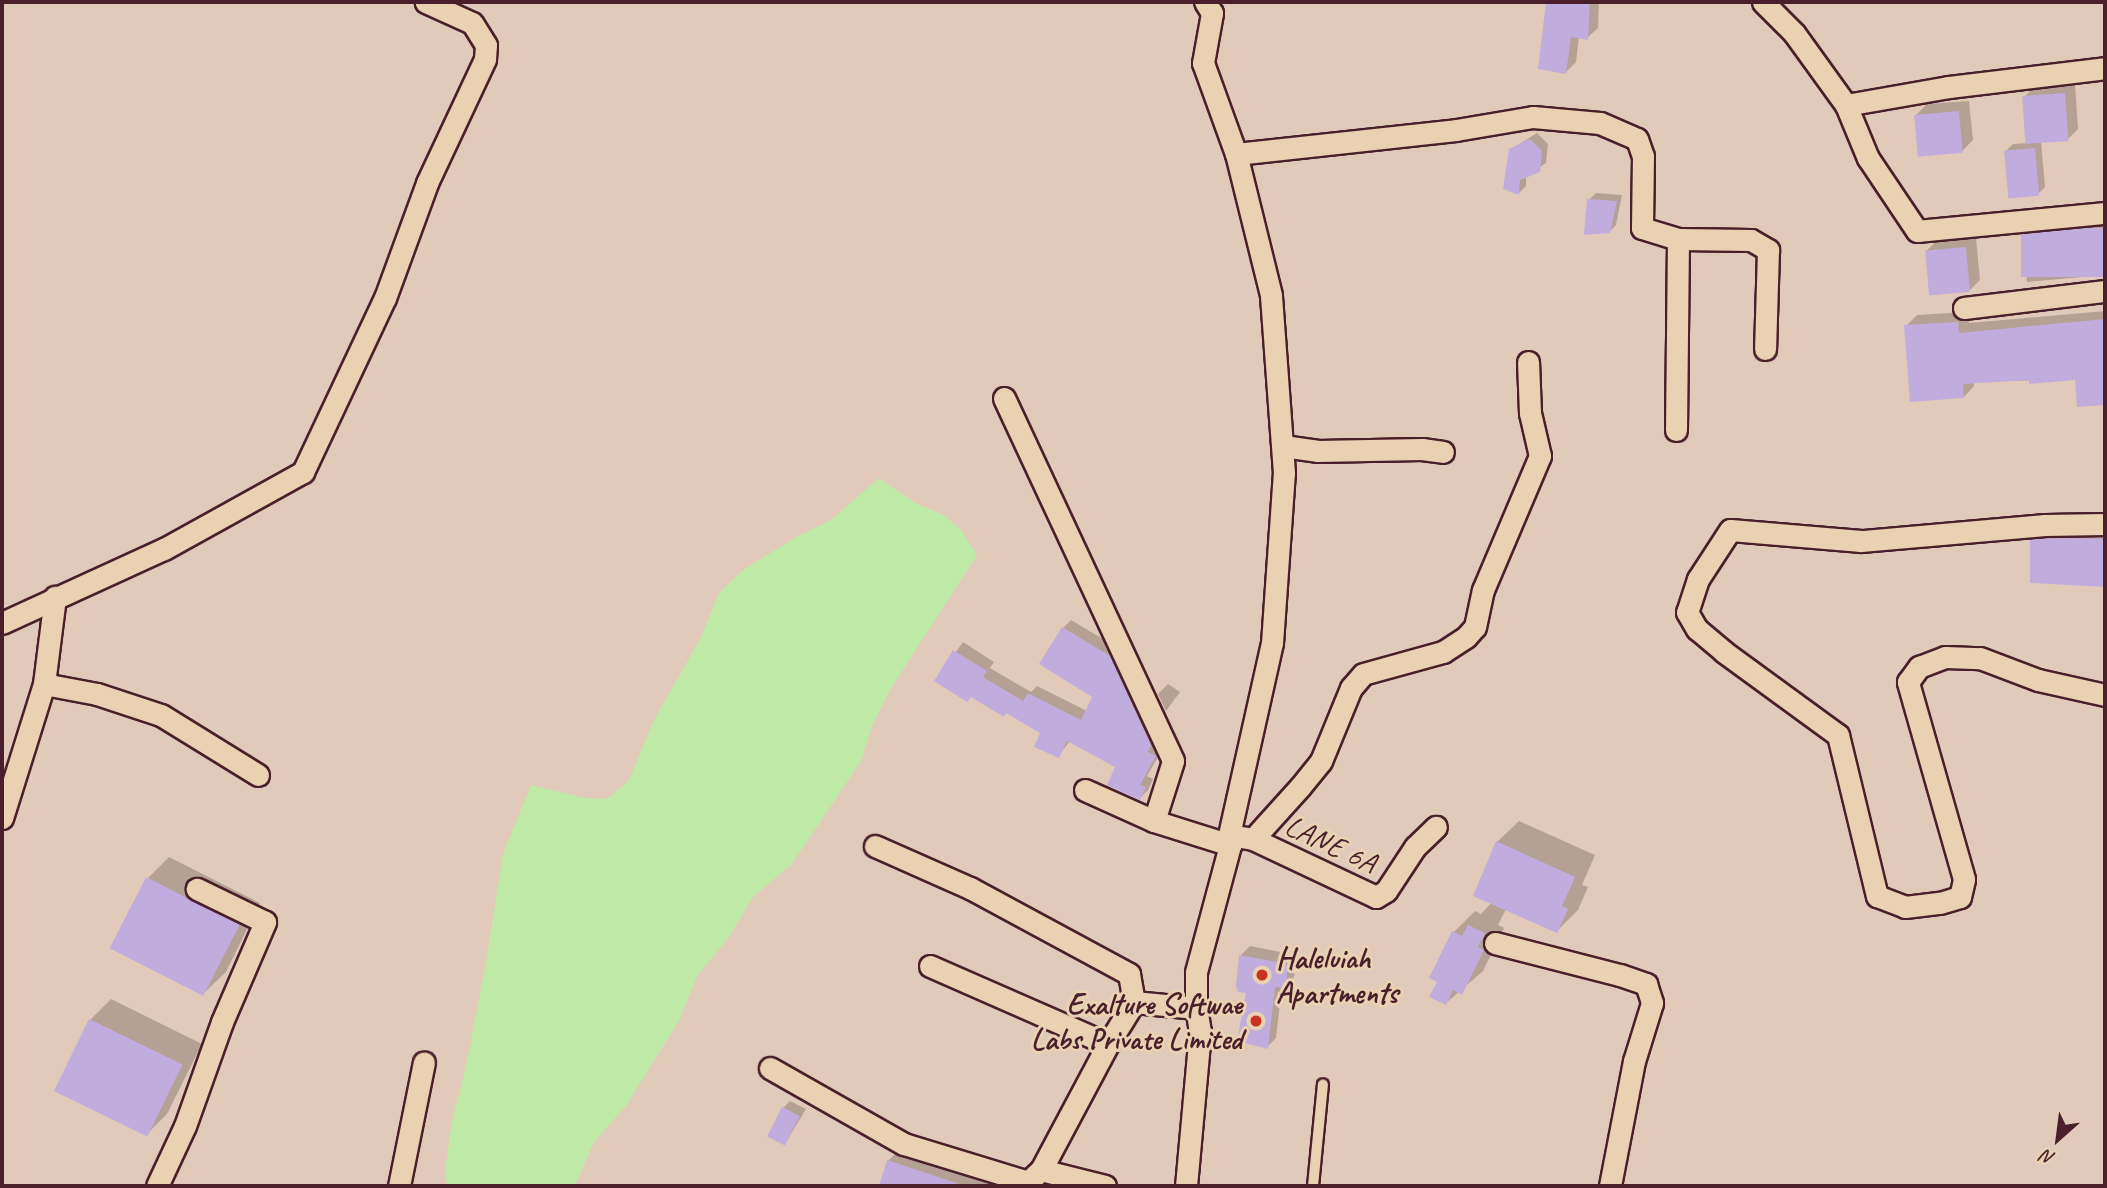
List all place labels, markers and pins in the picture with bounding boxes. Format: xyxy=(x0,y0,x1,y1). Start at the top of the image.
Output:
place label: Haleluiah Apartments xyxy=(1276,940,1398,1010)
marker: Haleluiah Apartments xyxy=(1254,967,1270,983)
place label: Exalture Softwae Labs Private Limited xyxy=(1031,986,1242,1056)
marker: Exalture Softwae Labs Private Limited xyxy=(1248,1013,1264,1029)

